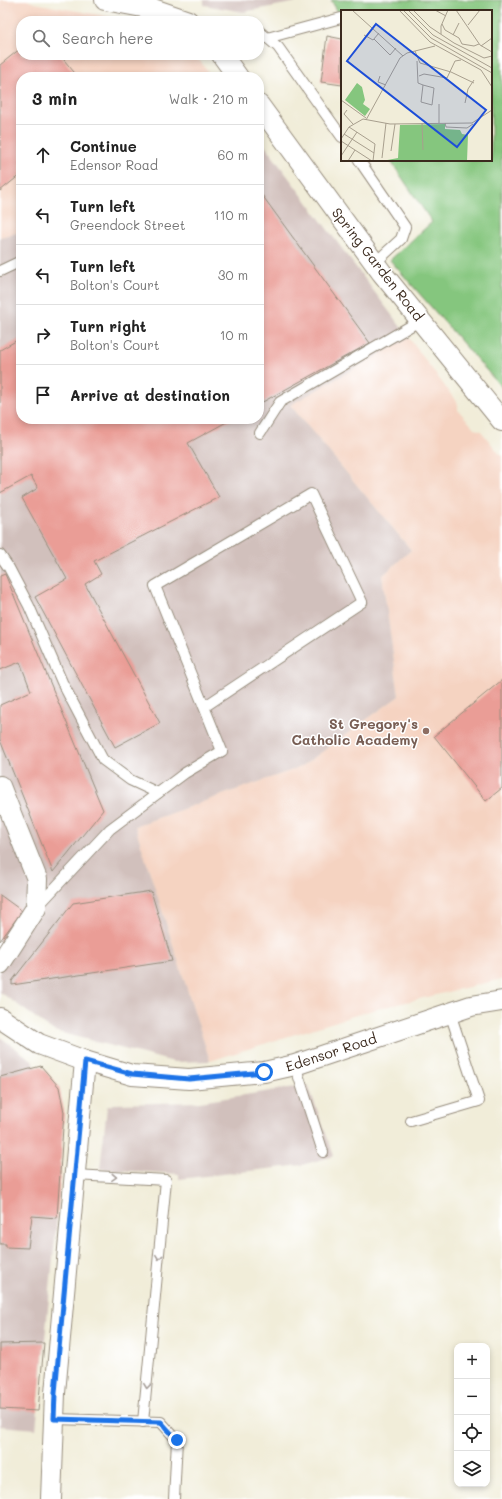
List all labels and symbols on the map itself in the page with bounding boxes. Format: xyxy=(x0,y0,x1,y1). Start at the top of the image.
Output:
inset map xyxy=(341,10,492,161)
street label: Spring Garden Road xyxy=(328,203,428,325)
place label: St Gregory's Catholic Academy xyxy=(292,714,418,749)
marker: St Gregory's Catholic Academy xyxy=(421,726,431,736)
street label: Edensor Road xyxy=(283,1028,379,1076)
route start xyxy=(255,1063,273,1081)
one-way arrow xyxy=(111,1173,117,1181)
one-way arrow xyxy=(155,1254,164,1260)
one-way arrow xyxy=(142,1383,151,1389)
route end xyxy=(168,1431,186,1449)

